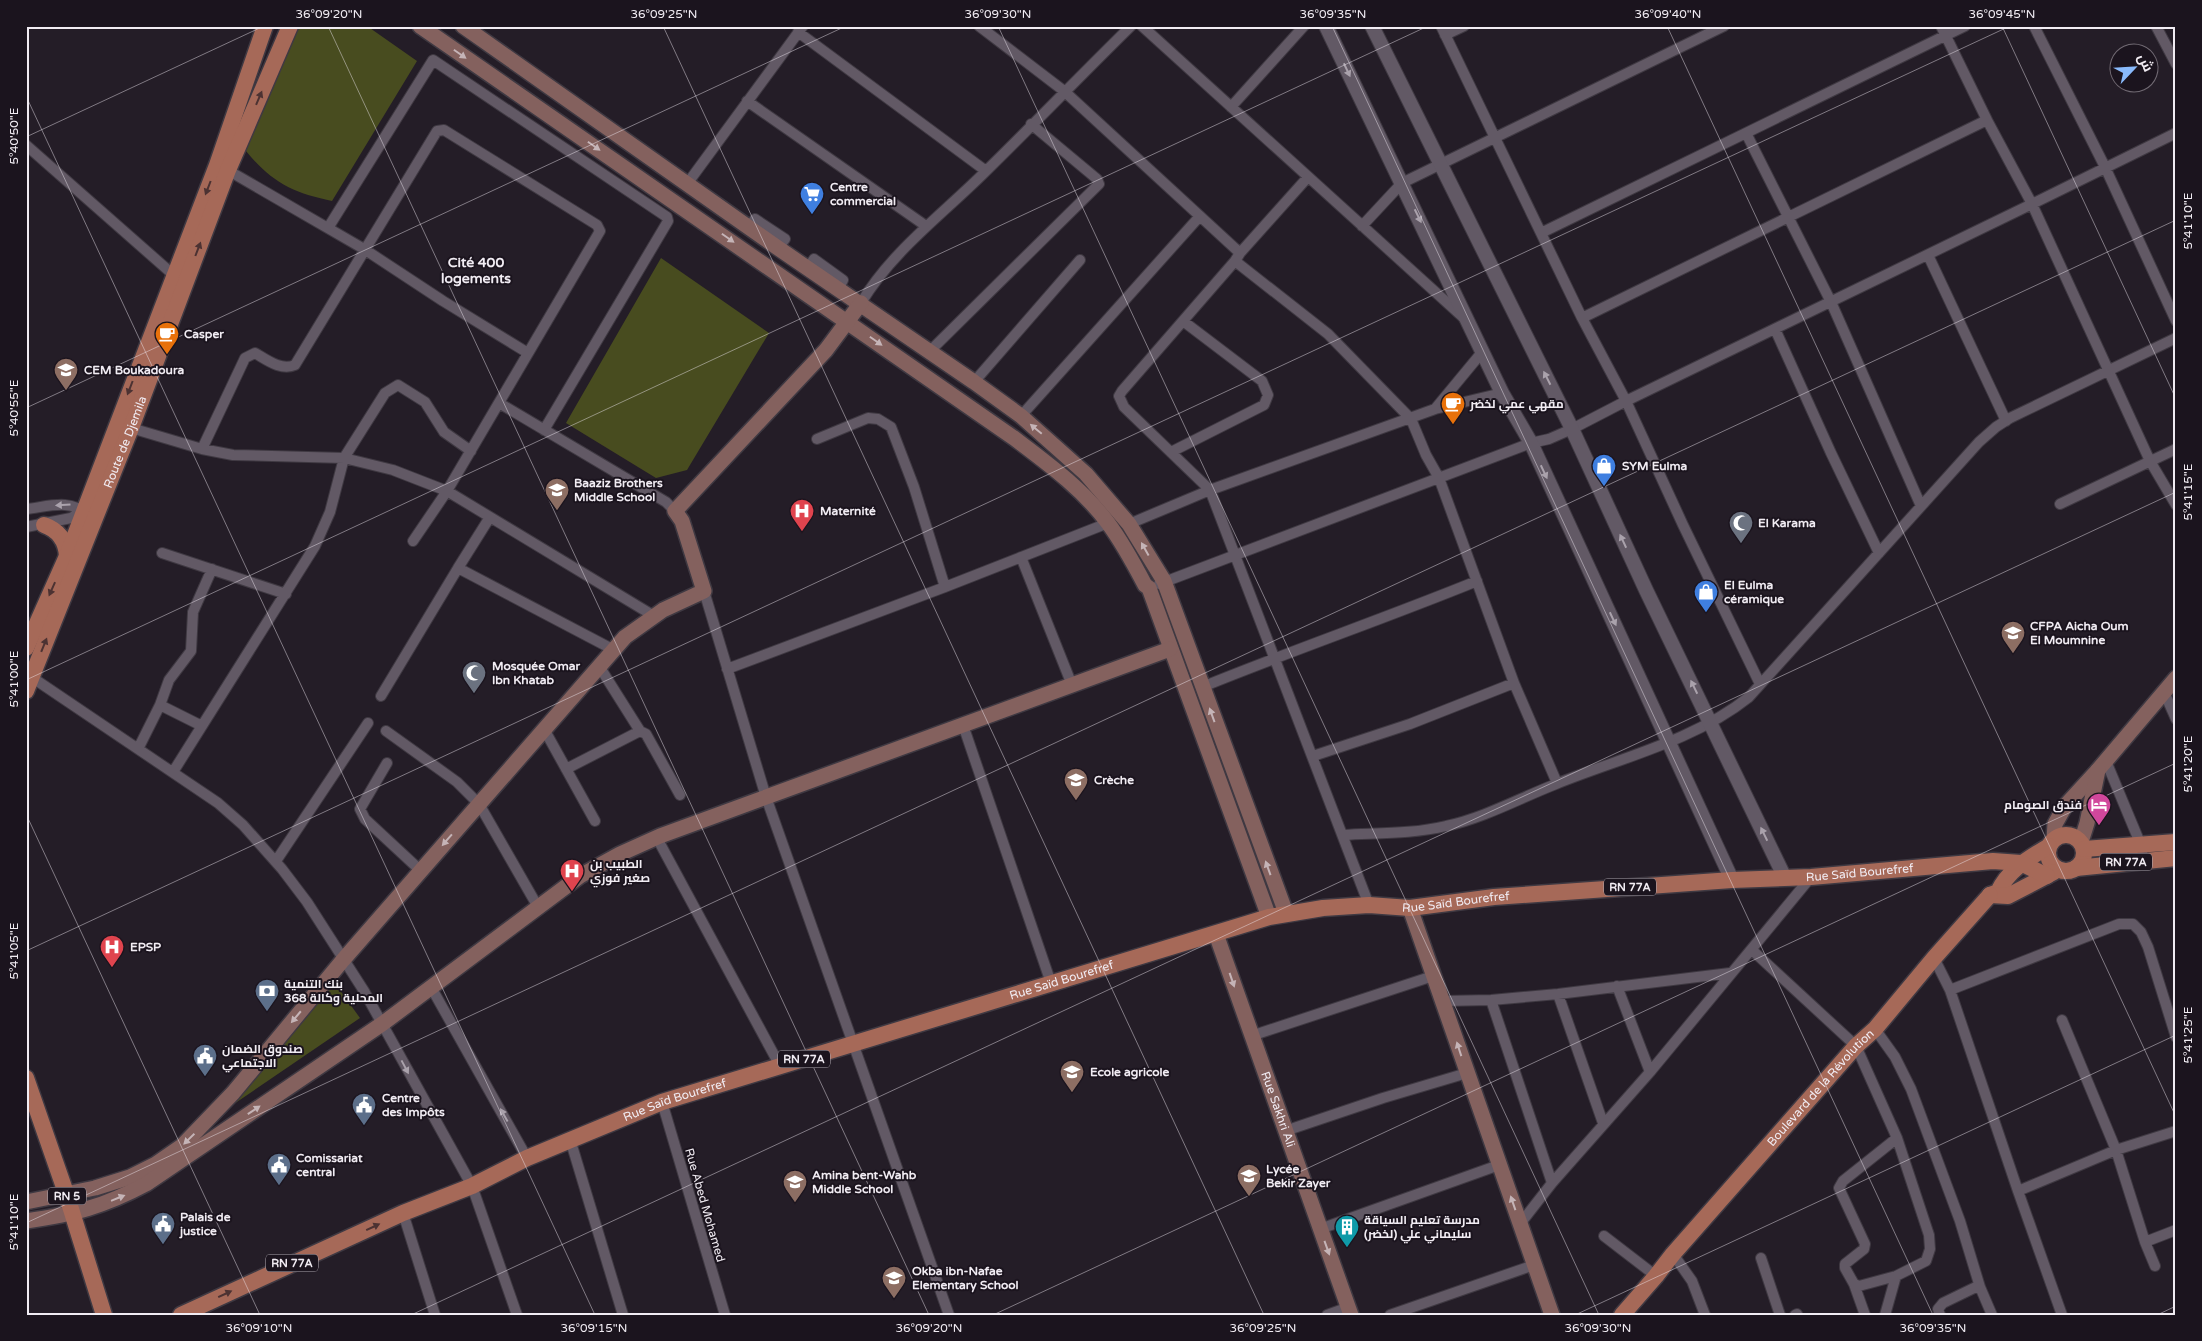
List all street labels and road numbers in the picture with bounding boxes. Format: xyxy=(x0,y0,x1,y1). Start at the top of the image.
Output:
street label: Route de Djemila xyxy=(101,394,149,490)
road number: RN 77A xyxy=(2100,854,2152,870)
street label: Rue Saïd Bourefref xyxy=(1805,861,1915,884)
road number: RN 77A xyxy=(1604,879,1656,896)
street label: Rue Saïd Bourefref xyxy=(1402,889,1510,915)
street label: Rue Saïd Bourefref xyxy=(1008,958,1116,1003)
street label: Boulevard de la Révolution xyxy=(1764,1026,1877,1149)
road number: RN 77A xyxy=(778,1050,830,1068)
street label: Rue Sakhri Ali xyxy=(1258,1070,1298,1149)
street label: Rue Saïd Bourefref xyxy=(621,1076,728,1124)
street label: Rue Abed Mohamed xyxy=(682,1146,728,1264)
road number: RN 5 xyxy=(48,1188,86,1204)
road number: RN 77A xyxy=(266,1254,318,1272)

